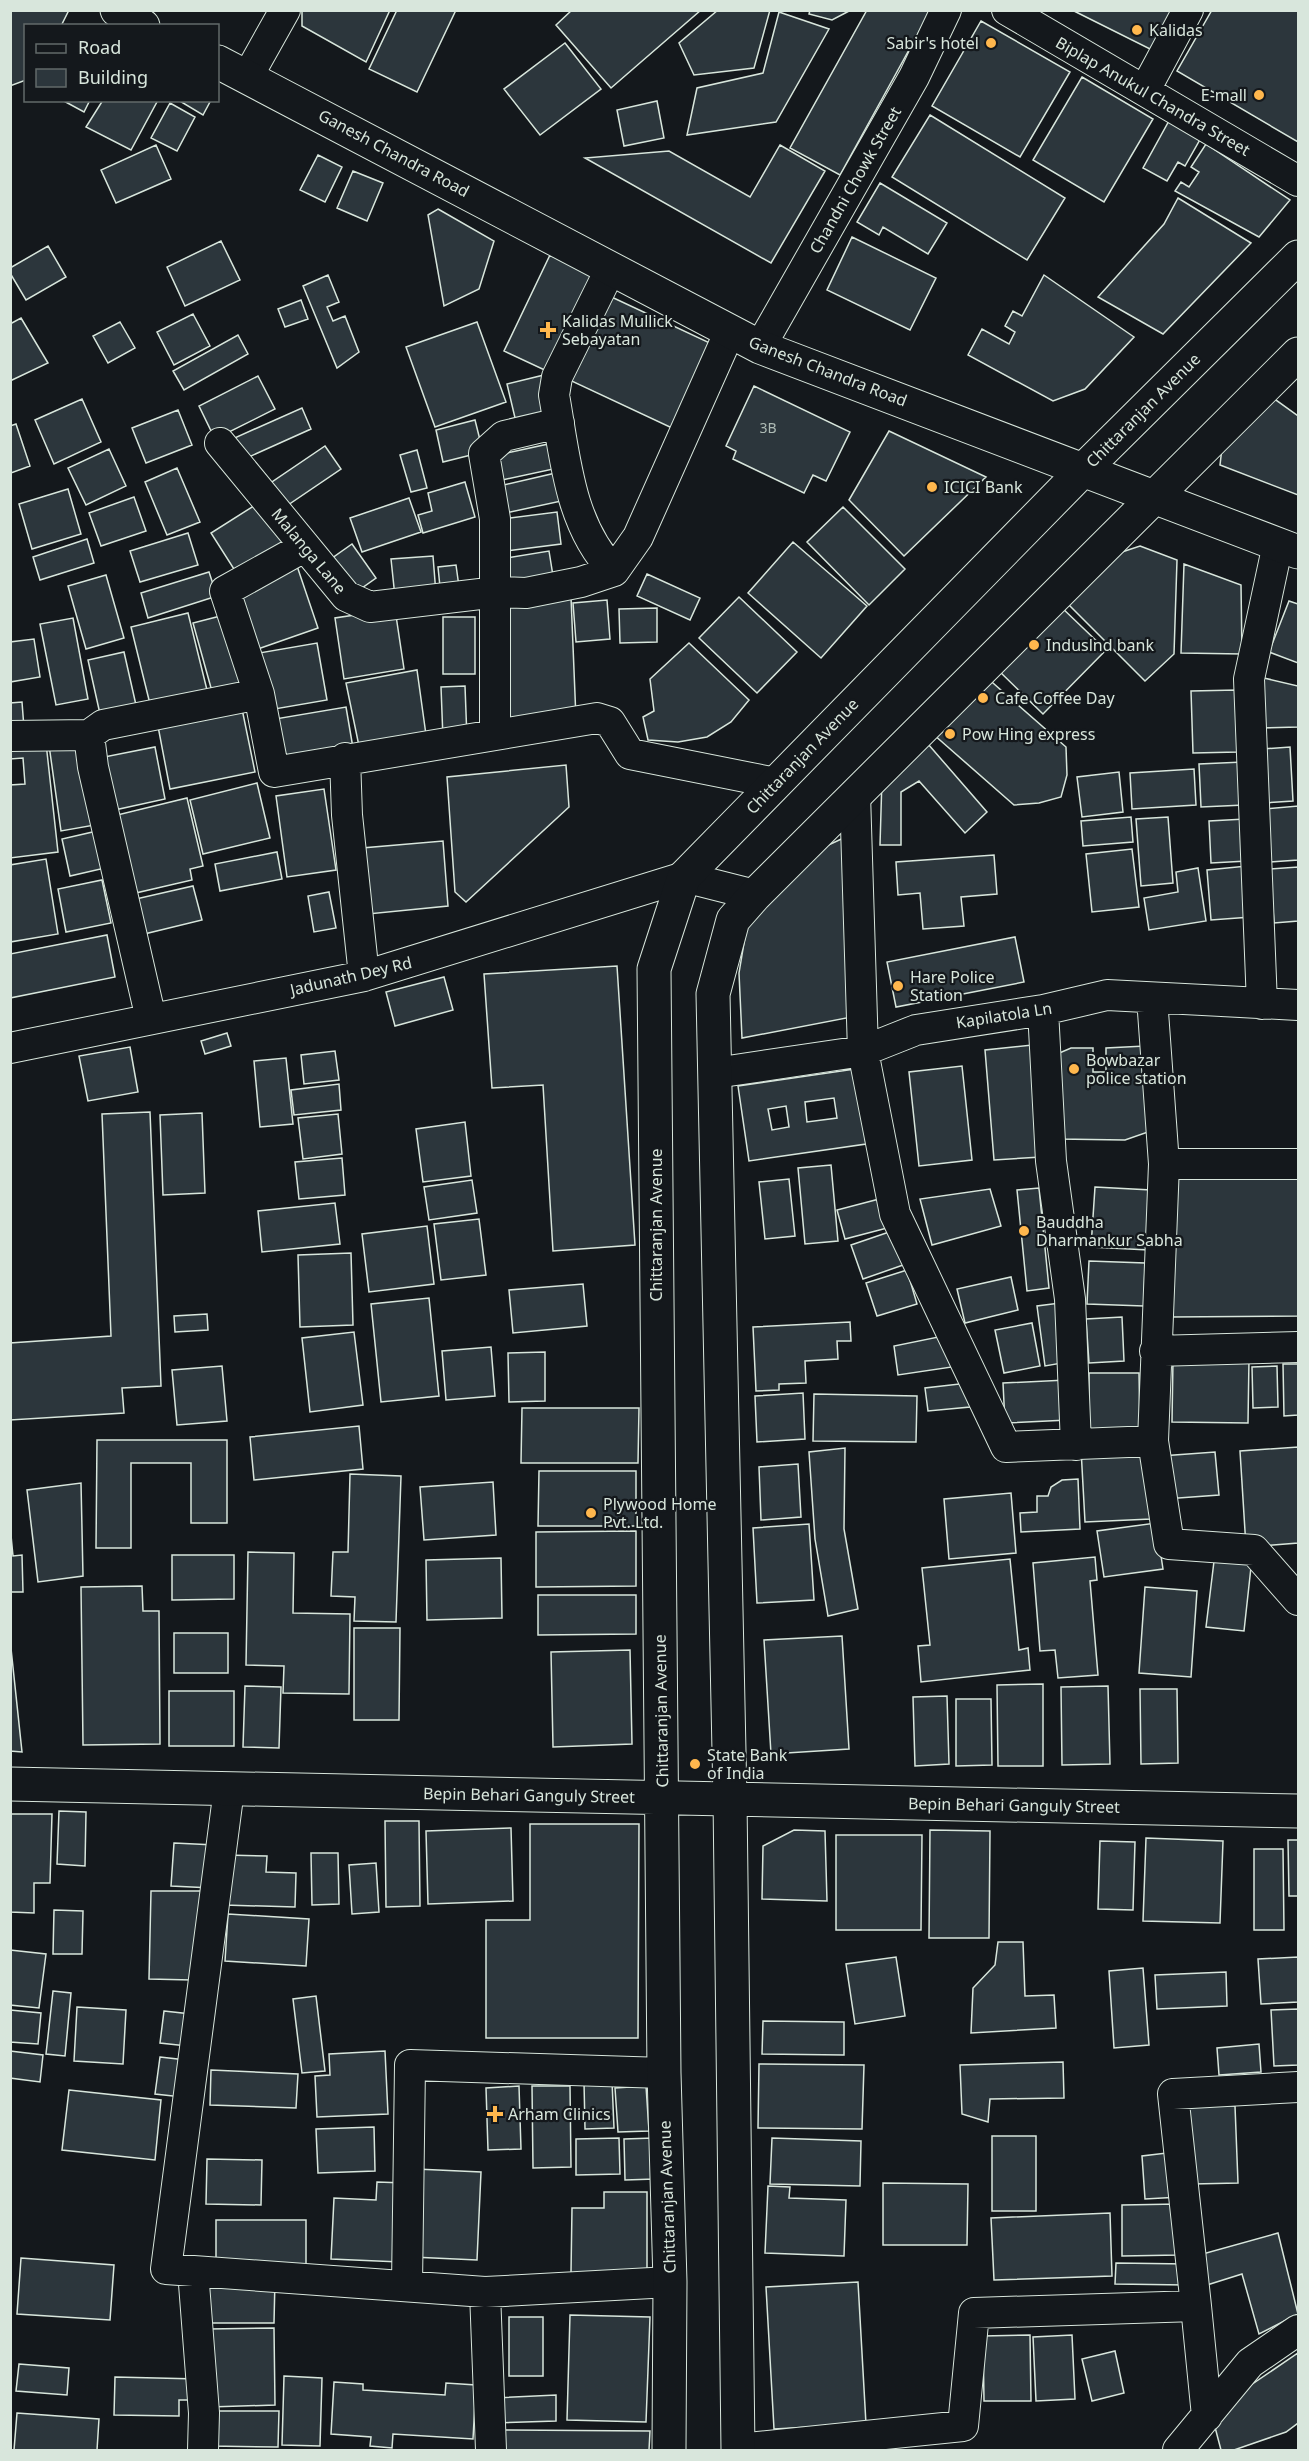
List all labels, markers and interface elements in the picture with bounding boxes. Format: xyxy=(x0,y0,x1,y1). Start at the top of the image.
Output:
place label: Kalidas xyxy=(1149,19,1203,41)
marker: Kalidas xyxy=(1130,23,1144,37)
legend xyxy=(24,24,219,102)
street label: Biplap Anukul Chandra Street xyxy=(1052,31,1254,161)
place label: Sabir's hotel xyxy=(887,32,979,54)
text: Road xyxy=(78,35,121,59)
marker: Sabir's hotel xyxy=(984,36,998,50)
text: Building xyxy=(78,65,148,89)
place label: E-mall xyxy=(1201,84,1247,106)
marker: E-mall xyxy=(1252,88,1266,102)
street label: Chandni Chowk Street xyxy=(804,102,906,257)
street label: Ganesh Chandra Road xyxy=(315,104,473,202)
place label: Kalidas Mullick Sebayatan xyxy=(562,310,673,350)
marker: Kalidas Mullick Sebayatan xyxy=(539,321,557,339)
street label: Ganesh Chandra Road xyxy=(746,331,910,411)
street label: Chittaranjan Avenue xyxy=(1081,348,1205,472)
house number: 3B xyxy=(759,418,777,437)
place label: ICICI Bank xyxy=(944,476,1023,498)
marker: ICICI Bank xyxy=(925,480,939,494)
street label: Malanga Lane xyxy=(267,503,351,599)
place label: Induslnd bank xyxy=(1046,634,1154,656)
marker: Induslnd bank xyxy=(1027,638,1041,652)
place label: Cafe Coffee Day xyxy=(995,687,1115,709)
marker: Cafe Coffee Day xyxy=(976,691,990,705)
street label: Chittaranjan Avenue xyxy=(741,693,863,819)
place label: Pow Hing express xyxy=(962,723,1095,745)
marker: Pow Hing express xyxy=(943,727,957,741)
street label: Jadunath Dey Rd xyxy=(286,951,414,1001)
place label: Hare Police Station xyxy=(910,966,995,1006)
marker: Hare Police Station xyxy=(891,979,905,993)
street label: Kapilatola Ln xyxy=(954,997,1054,1033)
place label: Bowbazar police station xyxy=(1086,1049,1187,1089)
marker: Bowbazar police station xyxy=(1067,1062,1081,1076)
street label: Chittaranjan Avenue xyxy=(645,1148,667,1302)
place label: Bauddha Dharmankur Sabha xyxy=(1036,1211,1183,1251)
marker: Bauddha Dharmankur Sabha xyxy=(1017,1224,1031,1238)
place label: Plywood Home Pvt. Ltd. xyxy=(603,1493,716,1533)
marker: Plywood Home Pvt. Ltd. xyxy=(584,1506,598,1520)
street label: Chittaranjan Avenue xyxy=(649,1634,673,1788)
place label: State Bank of India xyxy=(707,1744,788,1784)
marker: State Bank of India xyxy=(688,1757,702,1771)
street label: Bepin Behari Ganguly Street xyxy=(423,1782,635,1808)
street label: Bepin Behari Ganguly Street xyxy=(908,1792,1120,1818)
place label: Arham Clinics xyxy=(508,2103,611,2125)
marker: Arham Clinics xyxy=(486,2105,504,2123)
street label: Chittaranjan Avenue xyxy=(653,2120,681,2274)

